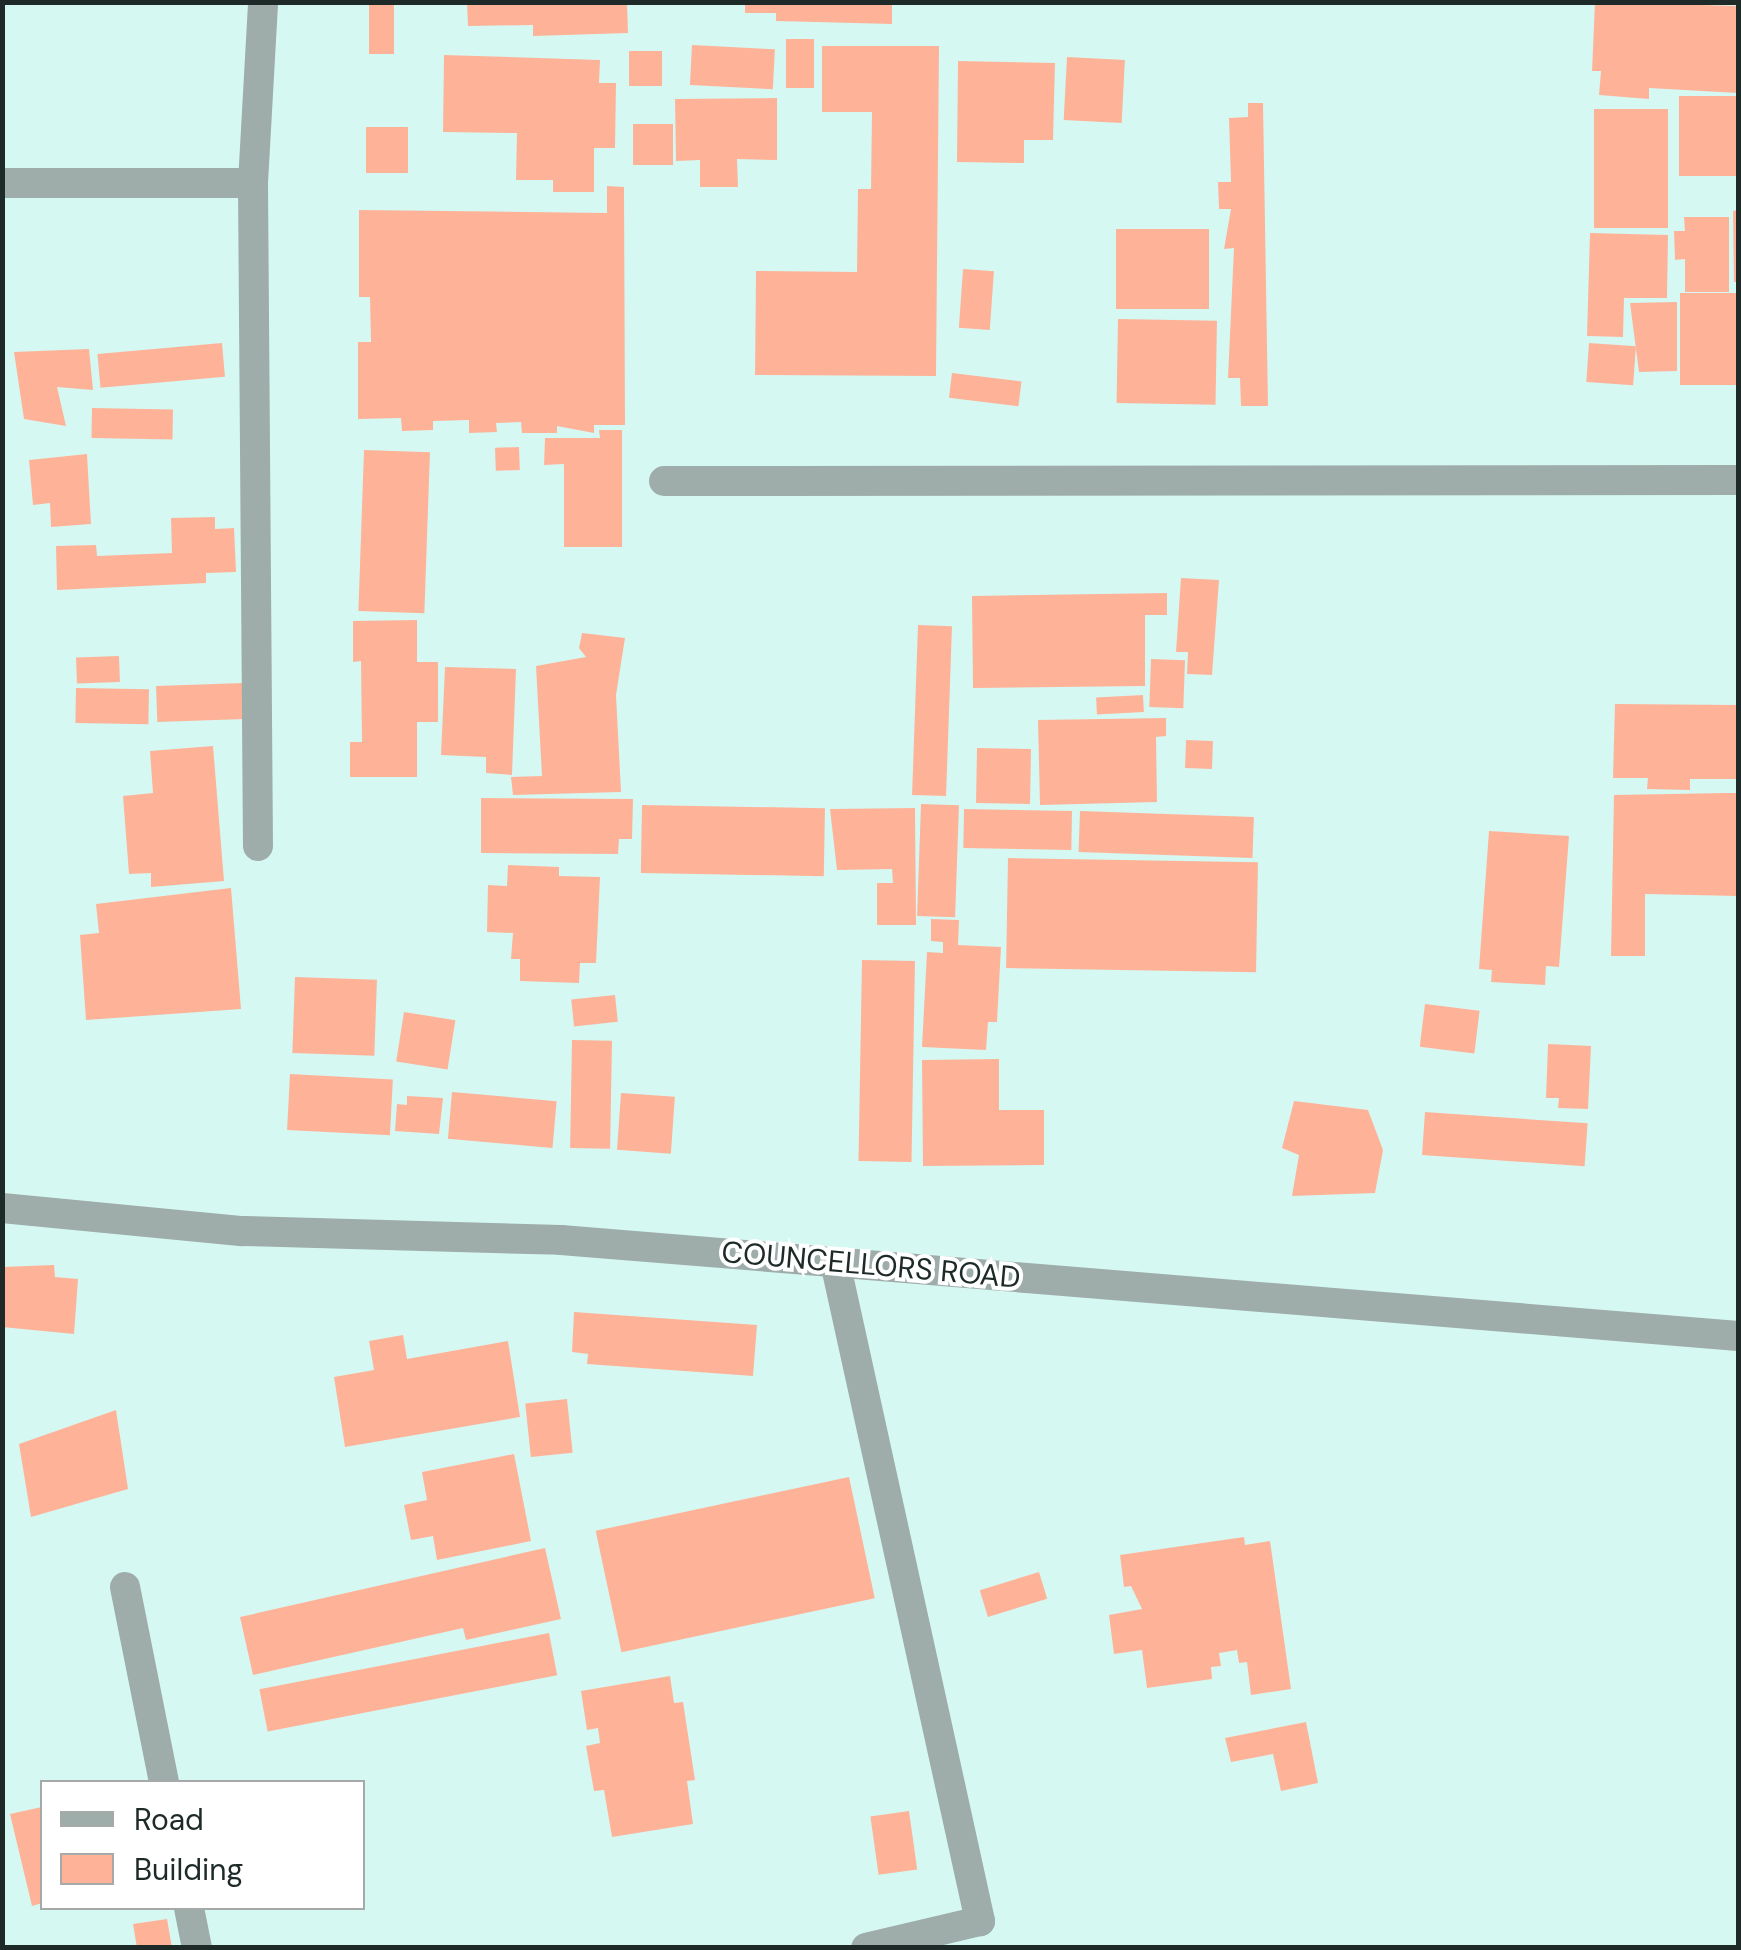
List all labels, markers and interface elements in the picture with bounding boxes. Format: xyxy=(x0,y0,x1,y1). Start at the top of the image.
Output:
street label: COUNCELLORS ROAD xyxy=(720,1234,1022,1296)
legend xyxy=(40,1780,365,1910)
text: Road xyxy=(134,1800,204,1839)
text: Building xyxy=(134,1850,243,1889)

